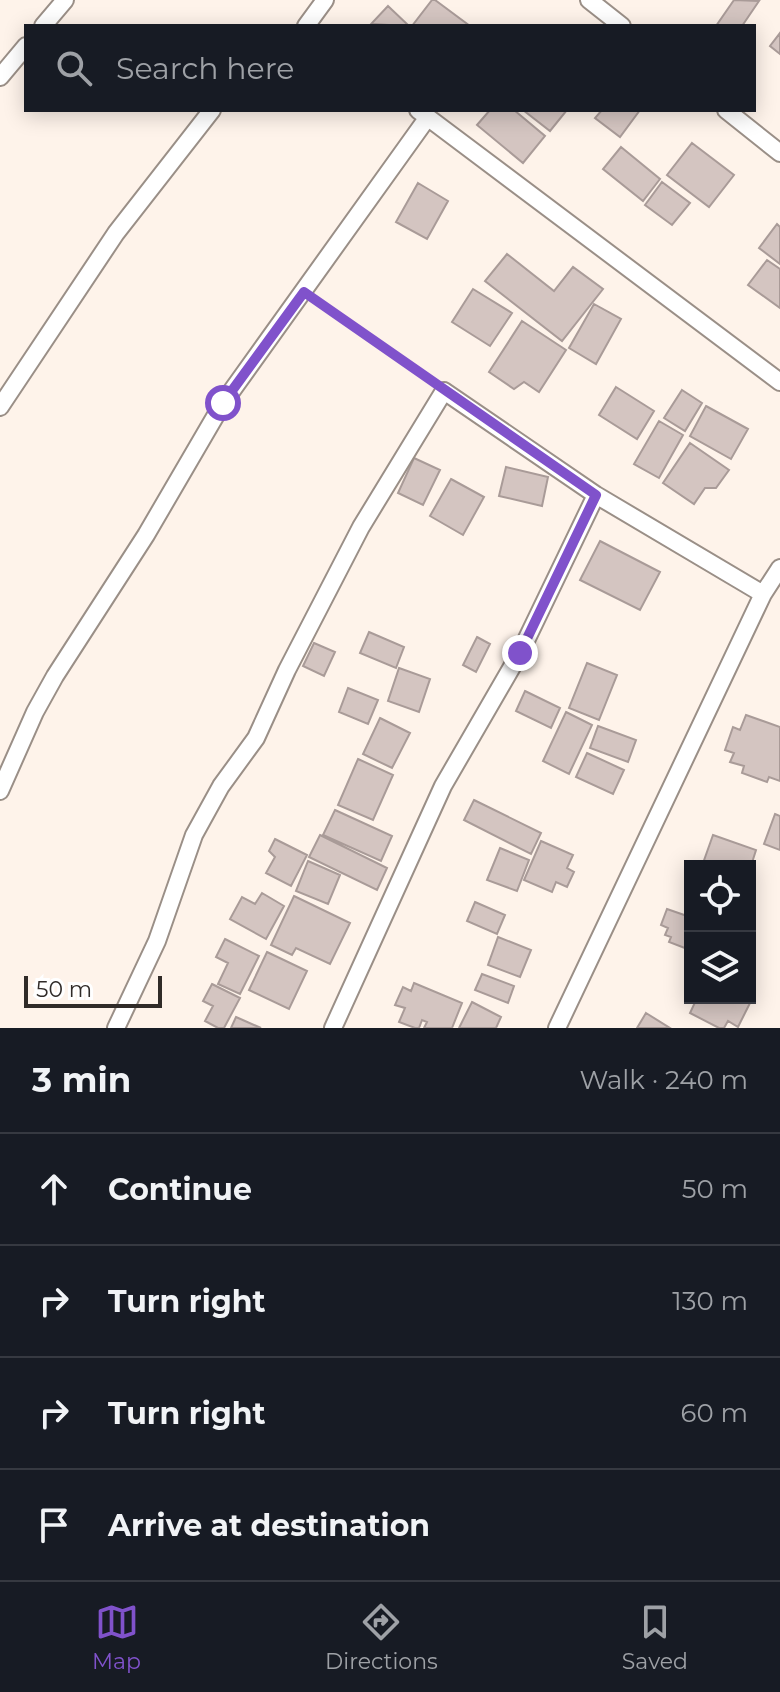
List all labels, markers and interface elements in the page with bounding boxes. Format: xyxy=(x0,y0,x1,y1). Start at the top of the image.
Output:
search box xyxy=(24,24,756,112)
icon: search xyxy=(52,46,96,90)
text: Search here xyxy=(116,50,294,87)
route start xyxy=(205,385,241,421)
route end xyxy=(502,635,538,671)
map controls xyxy=(684,860,756,1004)
button: locate xyxy=(684,860,756,932)
button: layers xyxy=(684,932,756,1004)
scale bar xyxy=(24,972,162,1008)
text: 50 m xyxy=(36,976,92,1003)
text: 3 min xyxy=(32,1059,131,1101)
text: Walk · 240 m xyxy=(580,1064,748,1096)
icon: ahead xyxy=(32,1167,76,1211)
text: Continue xyxy=(108,1171,252,1208)
text: 50 m xyxy=(682,1173,748,1205)
icon: right xyxy=(32,1279,76,1323)
text: Turn right xyxy=(108,1283,265,1320)
text: 130 m xyxy=(672,1285,748,1317)
icon: right xyxy=(32,1391,76,1435)
text: Turn right xyxy=(108,1395,265,1432)
text: 60 m xyxy=(681,1397,748,1429)
icon: arrive xyxy=(32,1503,76,1547)
text: Arrive at destination xyxy=(108,1507,430,1544)
tab: Map xyxy=(92,1600,141,1675)
tab: Directions xyxy=(325,1600,438,1675)
tab: Saved xyxy=(622,1600,688,1675)

